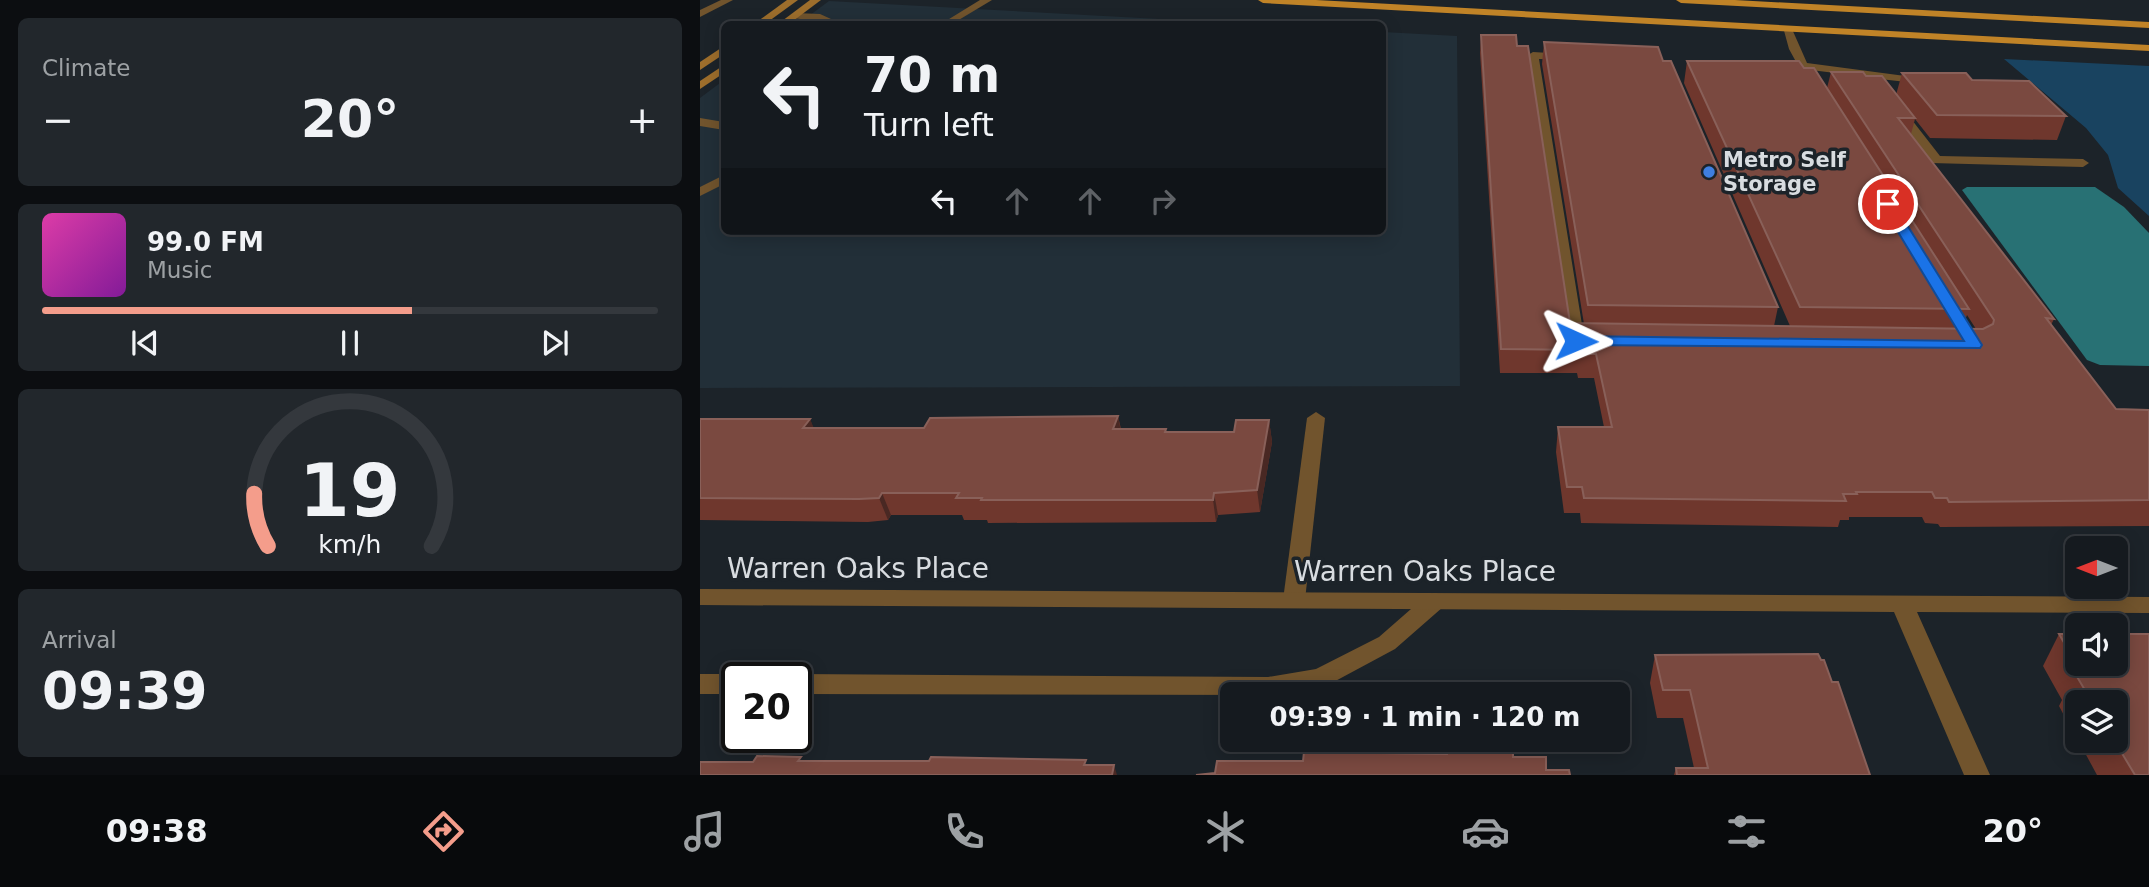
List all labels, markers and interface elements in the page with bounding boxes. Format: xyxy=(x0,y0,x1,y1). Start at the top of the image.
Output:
text: 70 m xyxy=(864,47,1000,104)
icon: left xyxy=(749,49,840,140)
text: Climate xyxy=(42,55,131,81)
text: 20° xyxy=(301,89,399,149)
text: − xyxy=(42,98,74,142)
text: + xyxy=(626,98,658,142)
text: Turn left xyxy=(864,106,994,144)
place label: Metro Self Storage xyxy=(1723,148,1847,196)
marker: Metro Self Storage xyxy=(1701,164,1717,180)
pin xyxy=(1858,174,1918,234)
icon: left xyxy=(925,182,963,220)
icon: ahead xyxy=(998,182,1036,220)
icon: ahead xyxy=(1071,182,1109,220)
icon: right xyxy=(1144,182,1182,220)
icon: arrive xyxy=(1869,185,1907,223)
text: 99.0 FM xyxy=(147,227,264,257)
text: Music xyxy=(147,257,212,283)
position arrow xyxy=(1539,304,1613,378)
icon: previous xyxy=(126,324,164,362)
icon: pause xyxy=(331,324,369,362)
icon: next xyxy=(536,324,574,362)
text: 19 xyxy=(299,449,401,534)
text: km/h xyxy=(318,530,382,559)
north arrow xyxy=(2065,536,2128,598)
map controls xyxy=(2065,536,2128,753)
street label: Warren Oaks Place xyxy=(727,552,989,585)
street label: Warren Oaks Place xyxy=(1294,555,1556,588)
button: sound xyxy=(2065,613,2128,676)
text: Arrival xyxy=(42,627,117,653)
text: 09:39 xyxy=(42,661,208,721)
speed limit sign: 20 xyxy=(721,662,812,753)
button: layers xyxy=(2065,690,2128,753)
text: 09:39 · 1 min · 120 m xyxy=(1270,702,1580,732)
icon: directions xyxy=(419,807,468,856)
icon: music xyxy=(680,807,729,856)
icon: phone xyxy=(940,807,989,856)
icon: climate xyxy=(1201,807,1250,856)
icon: car xyxy=(1461,807,1510,856)
icon: filters xyxy=(1722,807,1771,856)
text: 09:38 xyxy=(106,812,208,850)
text: 20° xyxy=(1983,812,2043,850)

